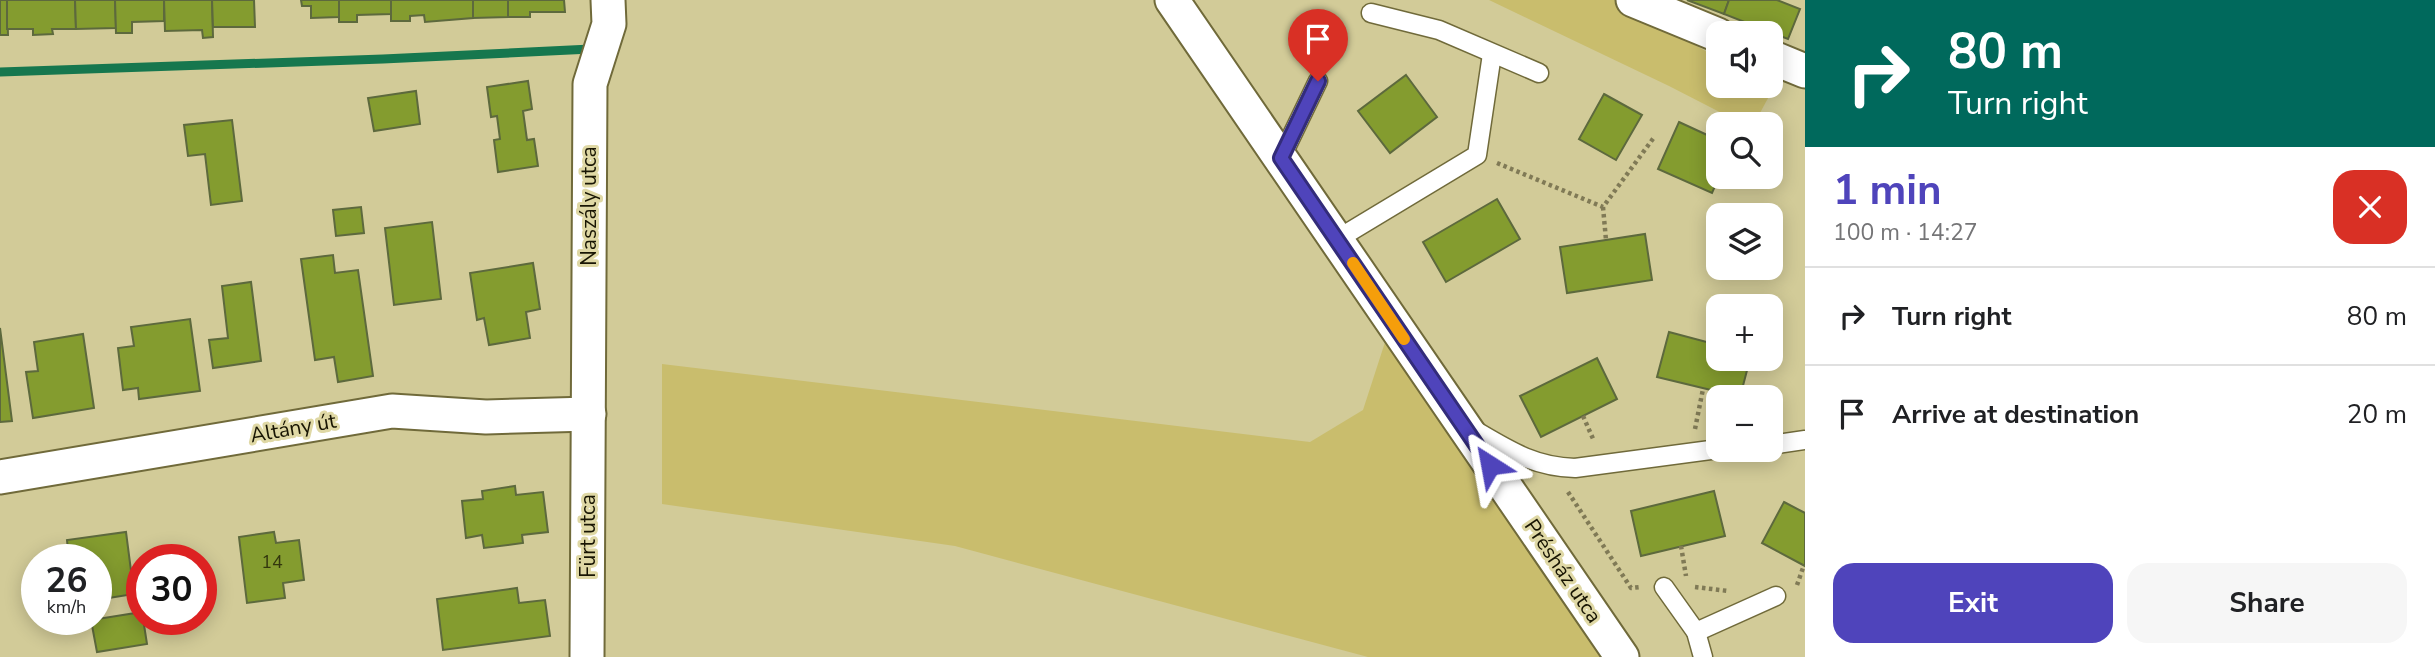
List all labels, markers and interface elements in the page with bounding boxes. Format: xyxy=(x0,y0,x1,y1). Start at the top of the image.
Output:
pin xyxy=(1288,9,1348,81)
text: 80 m xyxy=(1948,18,2063,85)
icon: arrive xyxy=(1299,20,1337,58)
map controls xyxy=(1706,21,1783,462)
button: sound xyxy=(1706,21,1783,98)
icon: right xyxy=(1833,28,1924,119)
text: Turn right xyxy=(1948,82,2088,125)
button: search xyxy=(1706,112,1783,189)
street label: Naszály utca xyxy=(575,146,603,266)
text: 1 min xyxy=(1833,162,1942,219)
button: close xyxy=(2333,170,2407,244)
button: layers xyxy=(1706,203,1783,280)
text: 100 m · 14:27 xyxy=(1833,217,1978,248)
button: + xyxy=(1706,294,1783,371)
icon: right xyxy=(1833,297,1871,335)
text: Turn right xyxy=(1892,299,2011,334)
text: 80 m xyxy=(2347,299,2407,334)
button: − xyxy=(1706,385,1783,462)
icon: arrive xyxy=(1833,395,1871,433)
text: Arrive at destination xyxy=(1892,397,2139,432)
text: 20 m xyxy=(2347,397,2407,432)
street label: Altány út xyxy=(248,407,339,449)
position arrow xyxy=(1453,428,1527,502)
street label: Fürt utca xyxy=(574,494,602,578)
street label: Présház utca xyxy=(1518,514,1608,628)
speed limit sign: 30 xyxy=(126,544,217,635)
house number: 14 xyxy=(261,550,283,574)
text: 26 xyxy=(45,557,88,604)
button: Exit xyxy=(1833,563,2113,643)
button: Share xyxy=(2127,563,2407,643)
text: km/h xyxy=(47,595,86,619)

